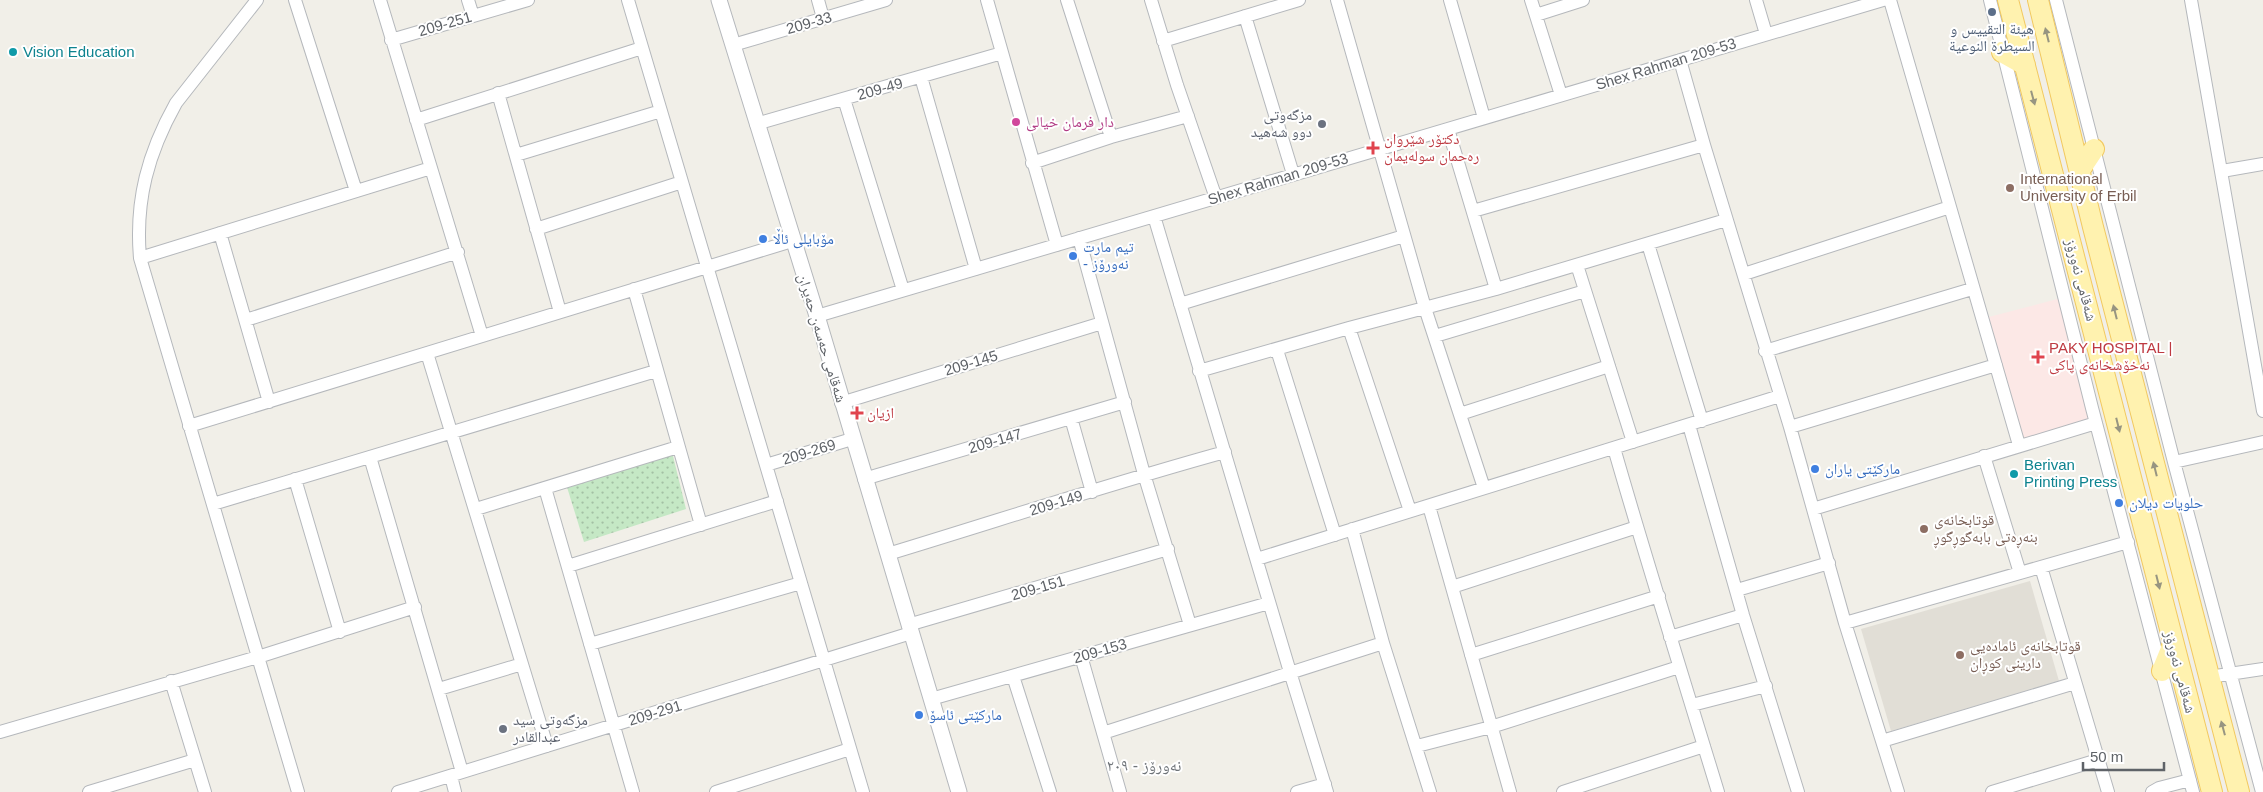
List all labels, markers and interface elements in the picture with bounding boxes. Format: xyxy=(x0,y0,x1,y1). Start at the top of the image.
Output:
marker: هيئة التقييس و السيطرة النوعية xyxy=(1986,6,1998,18)
street label: 209-251 xyxy=(416,8,474,39)
street label: 209-33 xyxy=(784,8,834,37)
place label: هيئة التقييس و السيطرة النوعية xyxy=(1949,20,2035,55)
one-way arrow xyxy=(2043,27,2051,42)
street label: Shex Rahman 209-53 xyxy=(1594,34,1738,93)
place label: Vision Education xyxy=(23,43,134,60)
marker: Vision Education xyxy=(7,46,19,58)
street label: 209-49 xyxy=(855,74,905,103)
one-way arrow xyxy=(2029,91,2037,106)
place label: مزگەوتی دوو شەهید xyxy=(1251,106,1312,141)
place label: دار فرمان خیالی xyxy=(1026,113,1114,132)
marker: دار فرمان خیالی xyxy=(1010,116,1022,128)
marker: مزگەوتی دوو شەهید xyxy=(1316,118,1328,130)
place label: دکتۆر شێروان رەحمان سولەیمان xyxy=(1384,130,1479,166)
marker: دکتۆر شێروان رەحمان سولەیمان xyxy=(1366,141,1380,155)
street label: Shex Rahman 209-53 xyxy=(1206,149,1350,208)
place label: International University of Erbil xyxy=(2020,170,2137,204)
marker: International University of Erbil xyxy=(2004,182,2016,194)
place label: مۆبایلی ئاڵا xyxy=(773,228,834,249)
marker: مۆبایلی ئاڵا xyxy=(757,233,769,245)
street label: شەقامی نەورۆز xyxy=(2060,236,2101,324)
place label: تیم مارت - نەورۆز xyxy=(1083,238,1134,273)
marker: تیم مارت - نەورۆز xyxy=(1067,250,1079,262)
street label: شەقامی حەسەن حەیران xyxy=(793,271,850,405)
one-way arrow xyxy=(2110,304,2118,319)
place label: PAKY HOSPITAL | نەخۆشخانەی پاکی xyxy=(2049,339,2172,375)
street label: 209-145 xyxy=(942,346,1000,379)
marker: PAKY HOSPITAL | نەخۆشخانەی پاکی xyxy=(2031,350,2045,364)
place label: ازيان xyxy=(867,404,894,423)
marker: ازيان xyxy=(851,407,863,419)
one-way arrow xyxy=(2115,417,2123,432)
street label: 209-147 xyxy=(966,425,1024,456)
street label: 209-269 xyxy=(780,435,838,468)
place label: Berivan Printing Press xyxy=(2024,456,2117,490)
place label: مارکێتی یاران xyxy=(1825,460,1900,479)
one-way arrow xyxy=(2151,461,2159,476)
marker: مارکێتی یاران xyxy=(1809,463,1821,475)
marker: Berivan Printing Press xyxy=(2008,468,2020,480)
street label: 209-149 xyxy=(1027,486,1085,519)
place label: حلويات ديلان xyxy=(2129,494,2204,513)
marker: حلويات ديلان xyxy=(2113,497,2125,509)
place label: قوتابخانەی بنەڕەتی بابەگوڕگوڕ xyxy=(1933,511,2038,549)
marker: قوتابخانەی بنەڕەتی بابەگوڕگوڕ xyxy=(1918,523,1930,535)
street label: 209-151 xyxy=(1009,572,1067,603)
one-way arrow xyxy=(2154,575,2162,590)
street label: شەقامی نەورۆز xyxy=(2159,628,2200,716)
street label: 209-153 xyxy=(1071,635,1129,666)
place label: قوتابخانەی ئامادەیی دارینی کوڕان xyxy=(1970,637,2081,675)
marker: قوتابخانەی ئامادەیی دارینی کوڕان xyxy=(1954,649,1966,661)
street label: 209-291 xyxy=(626,696,684,729)
place label: مارکێتی ئاسۆ xyxy=(929,706,1002,725)
marker: مارکێتی ئاسۆ xyxy=(913,709,925,721)
place label: مزگەوتی سید عبدالقادر xyxy=(512,711,588,746)
one-way arrow xyxy=(2218,720,2226,735)
marker: مزگەوتی سید عبدالقادر xyxy=(497,723,509,735)
scale bar xyxy=(2083,740,2164,772)
text: 50 m xyxy=(2090,748,2123,765)
district label: نەورۆز - ٢٠٩ xyxy=(1107,757,1181,775)

